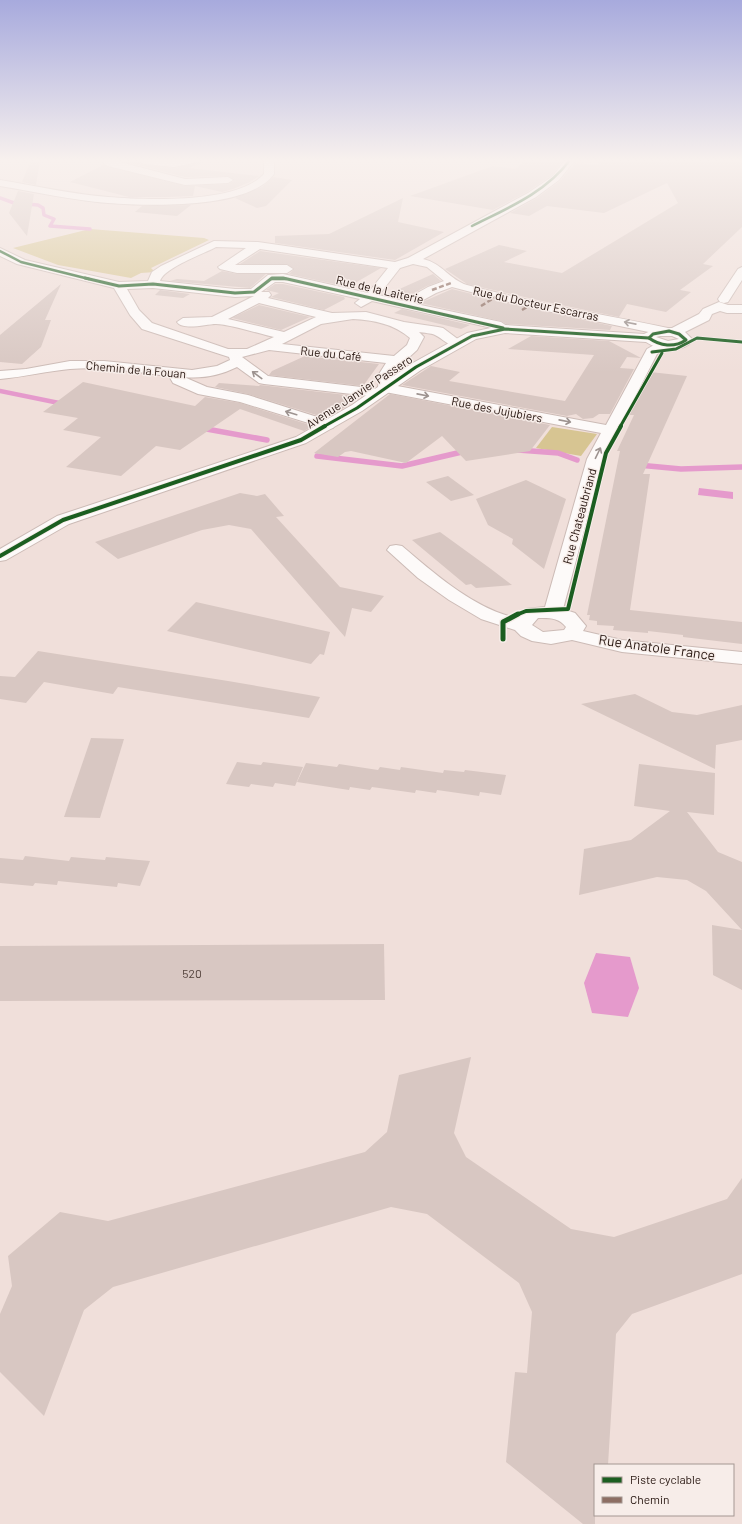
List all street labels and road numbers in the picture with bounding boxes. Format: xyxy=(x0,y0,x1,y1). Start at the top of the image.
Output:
street label: Rue de la Laiterie xyxy=(335,272,425,306)
street label: Rue du Docteur Escarras xyxy=(472,283,600,323)
street label: Rue du Café xyxy=(300,343,362,363)
street label: Avenue Janvier Passero xyxy=(303,351,415,431)
street label: Chemin de la Fouan xyxy=(85,358,187,380)
street label: Rue des Jujubiers xyxy=(450,393,544,425)
street label: Rue Chateaubriand xyxy=(559,467,599,565)
street label: Rue Anatole France xyxy=(598,630,716,664)

